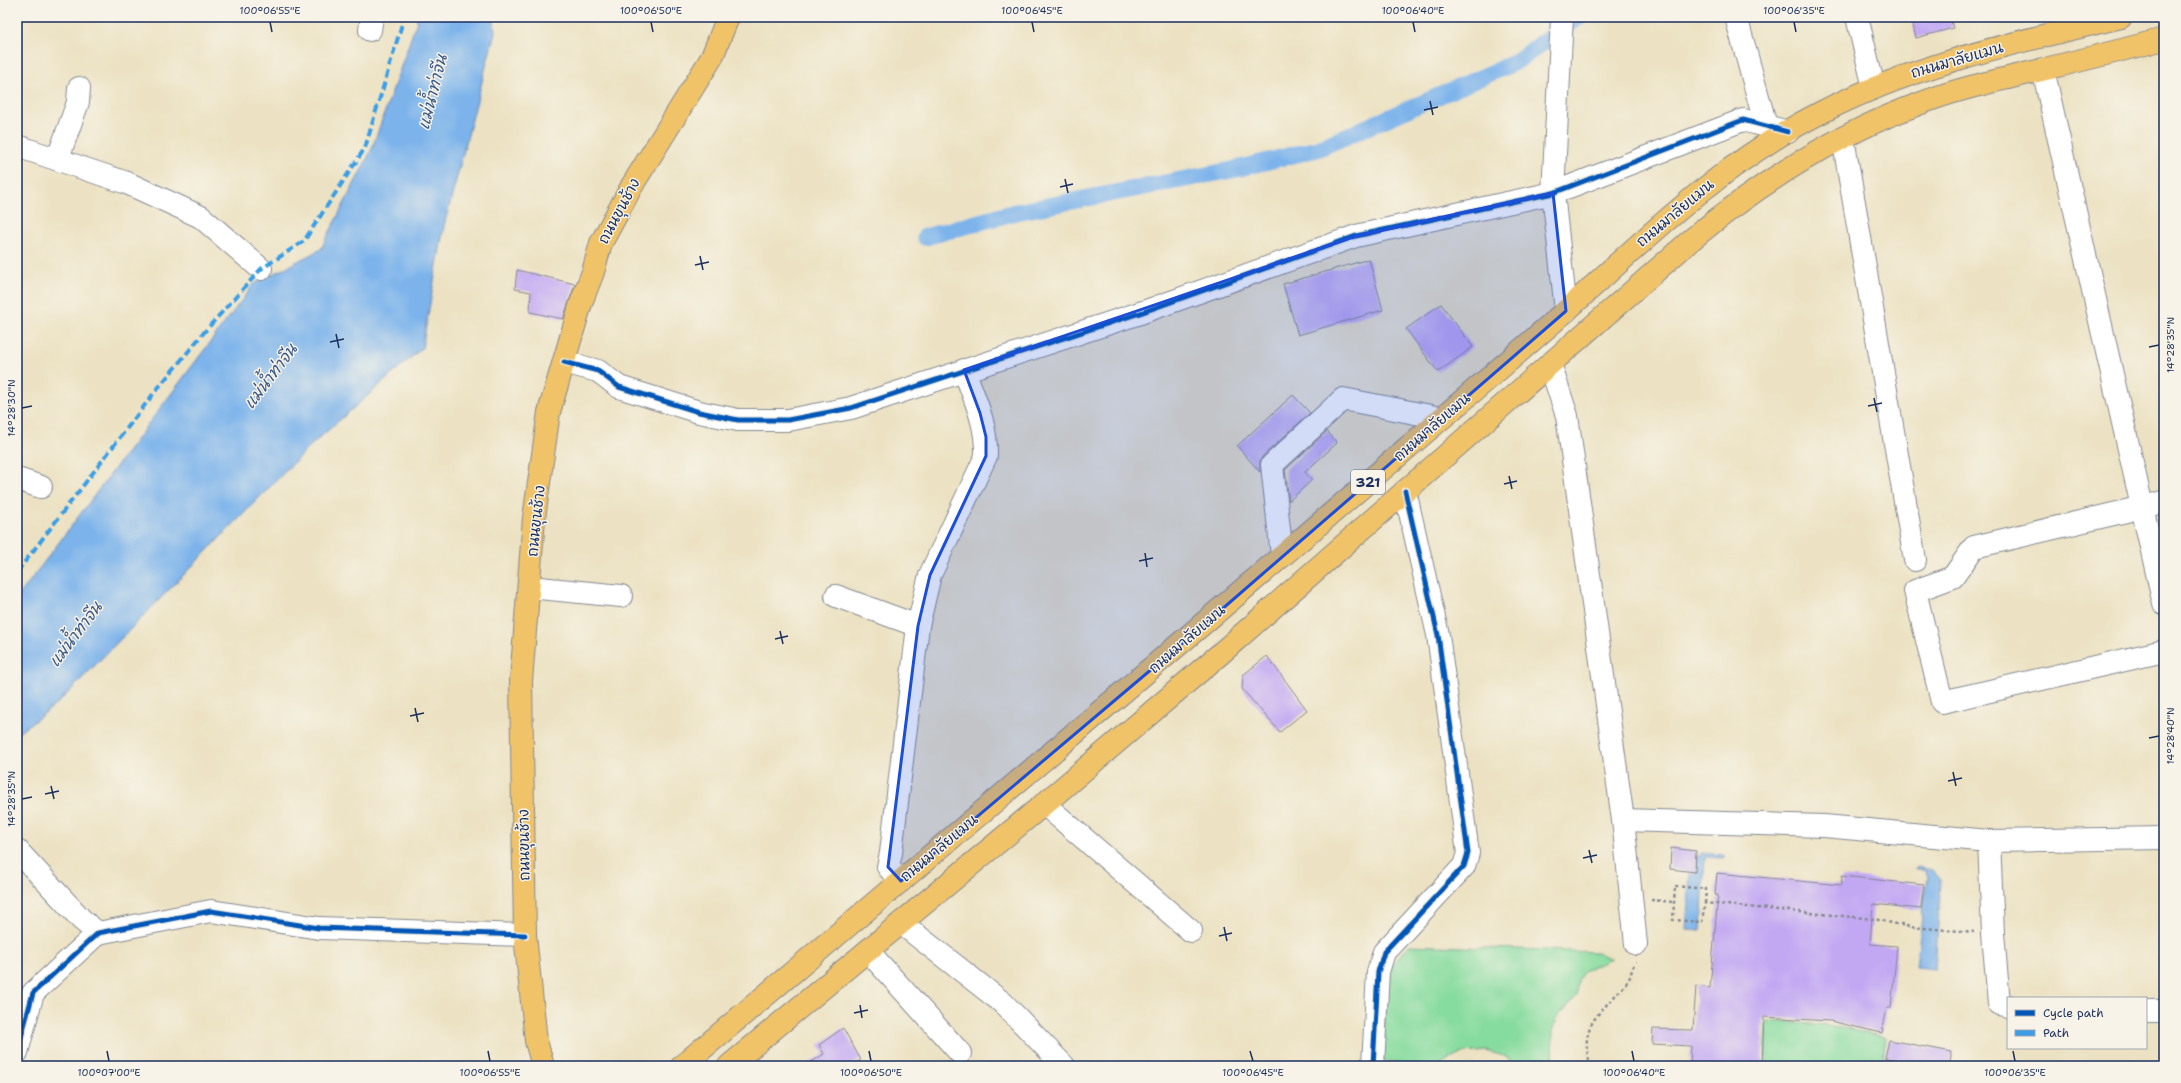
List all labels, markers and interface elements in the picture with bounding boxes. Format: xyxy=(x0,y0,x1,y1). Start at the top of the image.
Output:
text: 100°06'55"E xyxy=(240,4,300,17)
text: 100°06'50"E xyxy=(620,4,682,17)
text: 100°06'45"E xyxy=(1001,4,1063,17)
text: 100°06'40"E xyxy=(1382,4,1444,17)
text: 100°06'35"E xyxy=(1763,4,1825,17)
street label: ถนนมาลัยแมน xyxy=(1908,37,2006,83)
water label: แม่น้ำท่าจีน xyxy=(409,50,452,132)
street label: ถนนมาลัยแมน xyxy=(1632,174,1718,251)
street label: ถนนขุนช้าง xyxy=(593,175,646,248)
text: 14°28'35"N xyxy=(2164,317,2177,373)
water label: แม่น้ำท่าจีน xyxy=(236,336,303,413)
text: 14°28'30"N xyxy=(5,379,18,437)
street label: ถนนมาลัยแมน xyxy=(1389,388,1475,466)
road number: 321 xyxy=(1351,470,1385,494)
street label: ถนนขุนช้าง xyxy=(522,484,551,558)
water label: แม่น้ำท่าจีน xyxy=(41,594,108,671)
street label: ถนนมาลัยแมน xyxy=(1144,600,1230,678)
text: 14°28'40"N xyxy=(2164,707,2177,765)
text: 14°28'35"N xyxy=(5,771,18,827)
street label: ถนนขุนช้าง xyxy=(513,809,536,881)
street label: ถนนมาลัยแมน xyxy=(896,809,982,886)
legend xyxy=(2007,997,2147,1049)
text: Cycle path xyxy=(2043,1005,2104,1021)
text: Path xyxy=(2043,1025,2069,1041)
text: 100°07'00"E xyxy=(78,1066,140,1079)
text: 100°06'55"E xyxy=(460,1066,520,1079)
text: 100°06'50"E xyxy=(840,1066,902,1079)
text: 100°06'45"E xyxy=(1222,1066,1284,1079)
text: 100°06'40"E xyxy=(1603,1066,1665,1079)
text: 100°06'35"E xyxy=(1984,1066,2046,1079)

